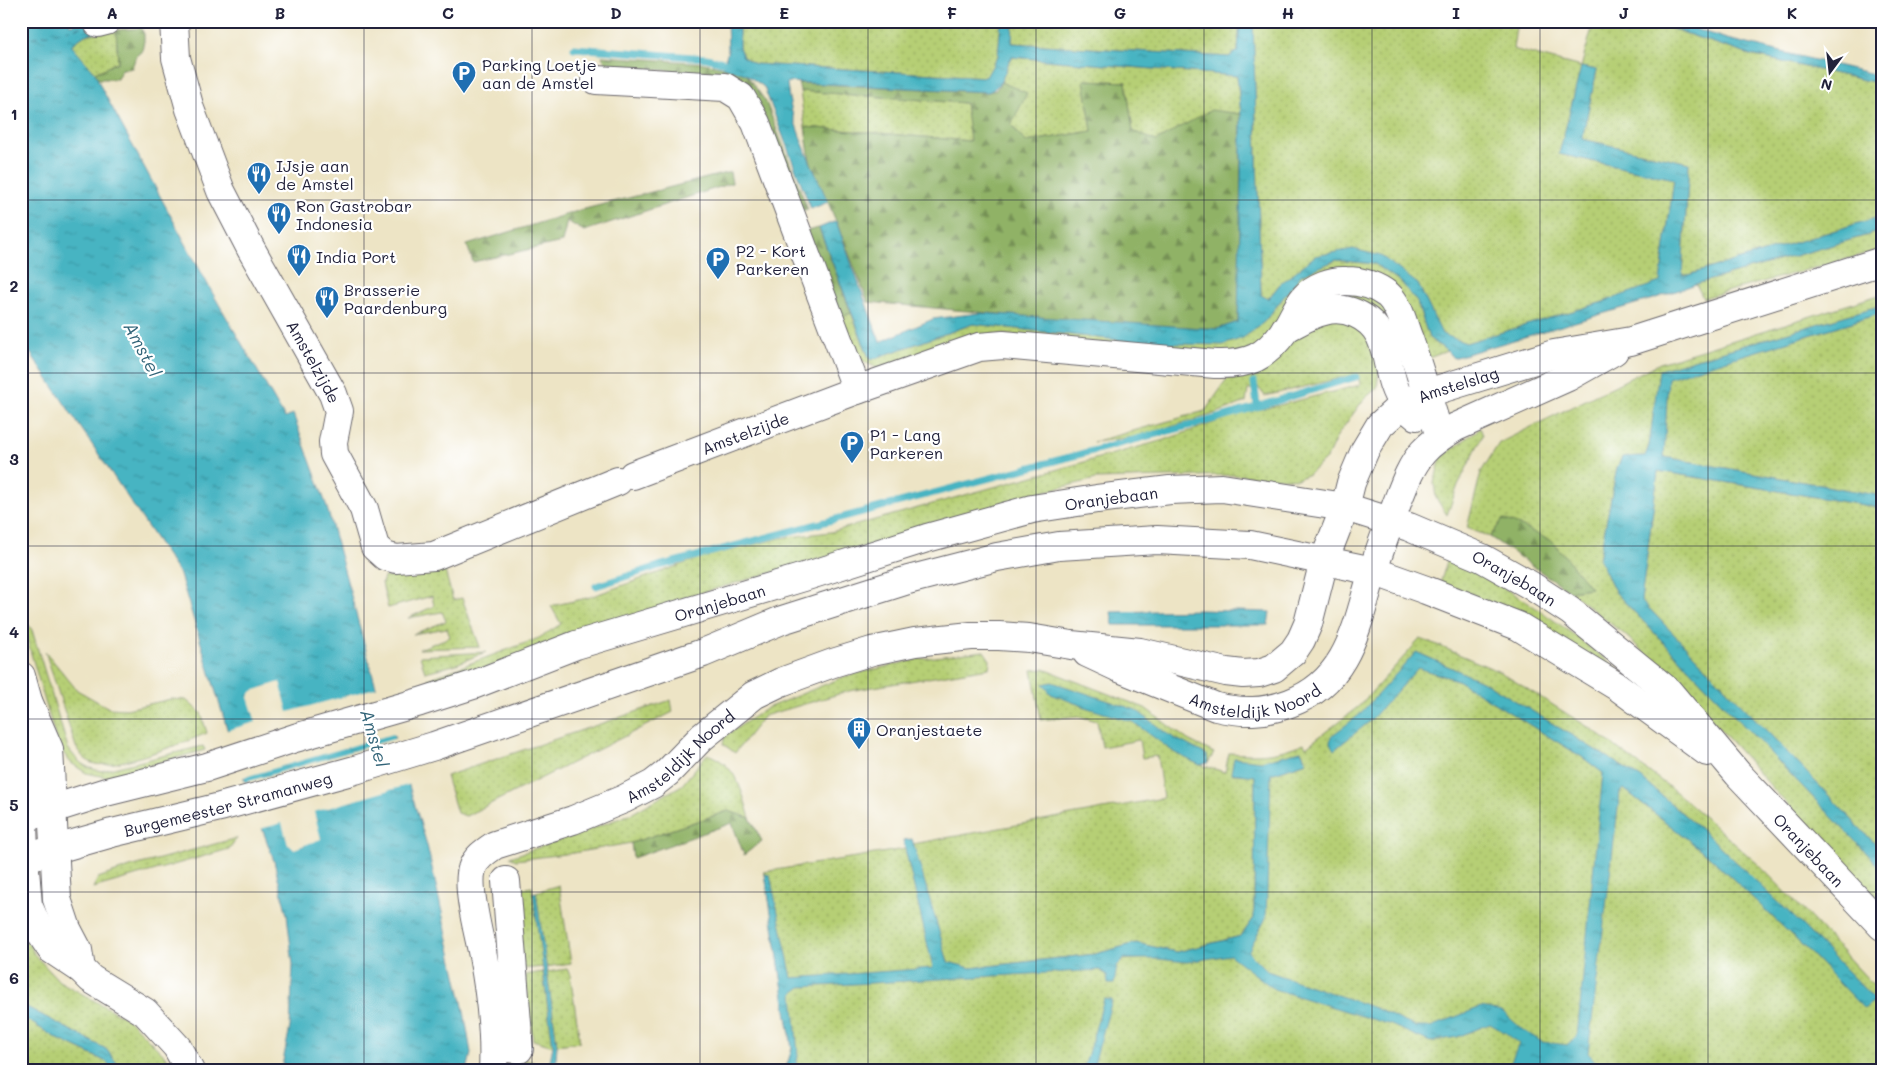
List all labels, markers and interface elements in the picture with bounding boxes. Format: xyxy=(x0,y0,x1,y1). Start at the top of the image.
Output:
text: A xyxy=(106,2,118,23)
text: B xyxy=(275,2,285,23)
text: C xyxy=(442,2,454,23)
text: D xyxy=(610,2,622,23)
text: E xyxy=(779,2,789,23)
text: F xyxy=(947,2,957,23)
text: G xyxy=(1114,2,1126,23)
text: H xyxy=(1282,2,1294,23)
text: I xyxy=(1452,2,1460,23)
text: J xyxy=(1619,2,1629,23)
text: K xyxy=(1787,2,1797,23)
north arrow xyxy=(1806,48,1856,98)
place label: Parking Loetje aan de Amstel xyxy=(482,54,597,93)
parking icon: Parking Loetje aan de Amstel xyxy=(451,60,477,94)
text: N xyxy=(1819,74,1834,96)
text: 1 xyxy=(10,103,18,124)
place label: IJsje aan de Amstel xyxy=(276,155,354,194)
restaurant icon: IJsje aan de Amstel xyxy=(246,161,272,195)
place label: Ron Gastrobar Indonesia xyxy=(296,195,412,234)
restaurant icon: Ron Gastrobar Indonesia xyxy=(266,201,292,235)
place label: P2 - Kort Parkeren xyxy=(736,240,809,279)
restaurant icon: India Port xyxy=(286,243,312,277)
place label: India Port xyxy=(316,246,396,267)
parking icon: P2 - Kort Parkeren xyxy=(705,246,731,280)
text: 2 xyxy=(10,275,19,296)
place label: Brasserie Paardenburg xyxy=(344,279,447,318)
restaurant icon: Brasserie Paardenburg xyxy=(314,285,340,319)
street label: Amstelzijde xyxy=(283,316,346,405)
water label: Amstel xyxy=(119,317,168,381)
street label: Amstelslag xyxy=(1414,361,1501,407)
street label: Amstelzijde xyxy=(699,406,792,459)
place label: P1 - Lang Parkeren xyxy=(870,424,943,463)
parking icon: P1 - Lang Parkeren xyxy=(839,430,865,464)
text: 3 xyxy=(9,448,19,469)
street label: Oranjebaan xyxy=(1063,481,1159,514)
street label: Oranjebaan xyxy=(1469,545,1561,610)
street label: Oranjebaan xyxy=(672,579,768,626)
text: 4 xyxy=(9,621,19,642)
street label: Amsteldijk Noord xyxy=(1186,679,1325,722)
street label: Amsteldijk Noord xyxy=(622,705,738,807)
water label: Amstel xyxy=(355,706,395,770)
building icon: Oranjestaete xyxy=(846,716,872,750)
place label: Oranjestaete xyxy=(876,719,982,740)
street label: Burgemeester Stramanweg xyxy=(122,766,334,840)
text: 5 xyxy=(9,794,19,815)
street label: Oranjebaan xyxy=(1770,808,1849,891)
text: 6 xyxy=(9,967,19,988)

